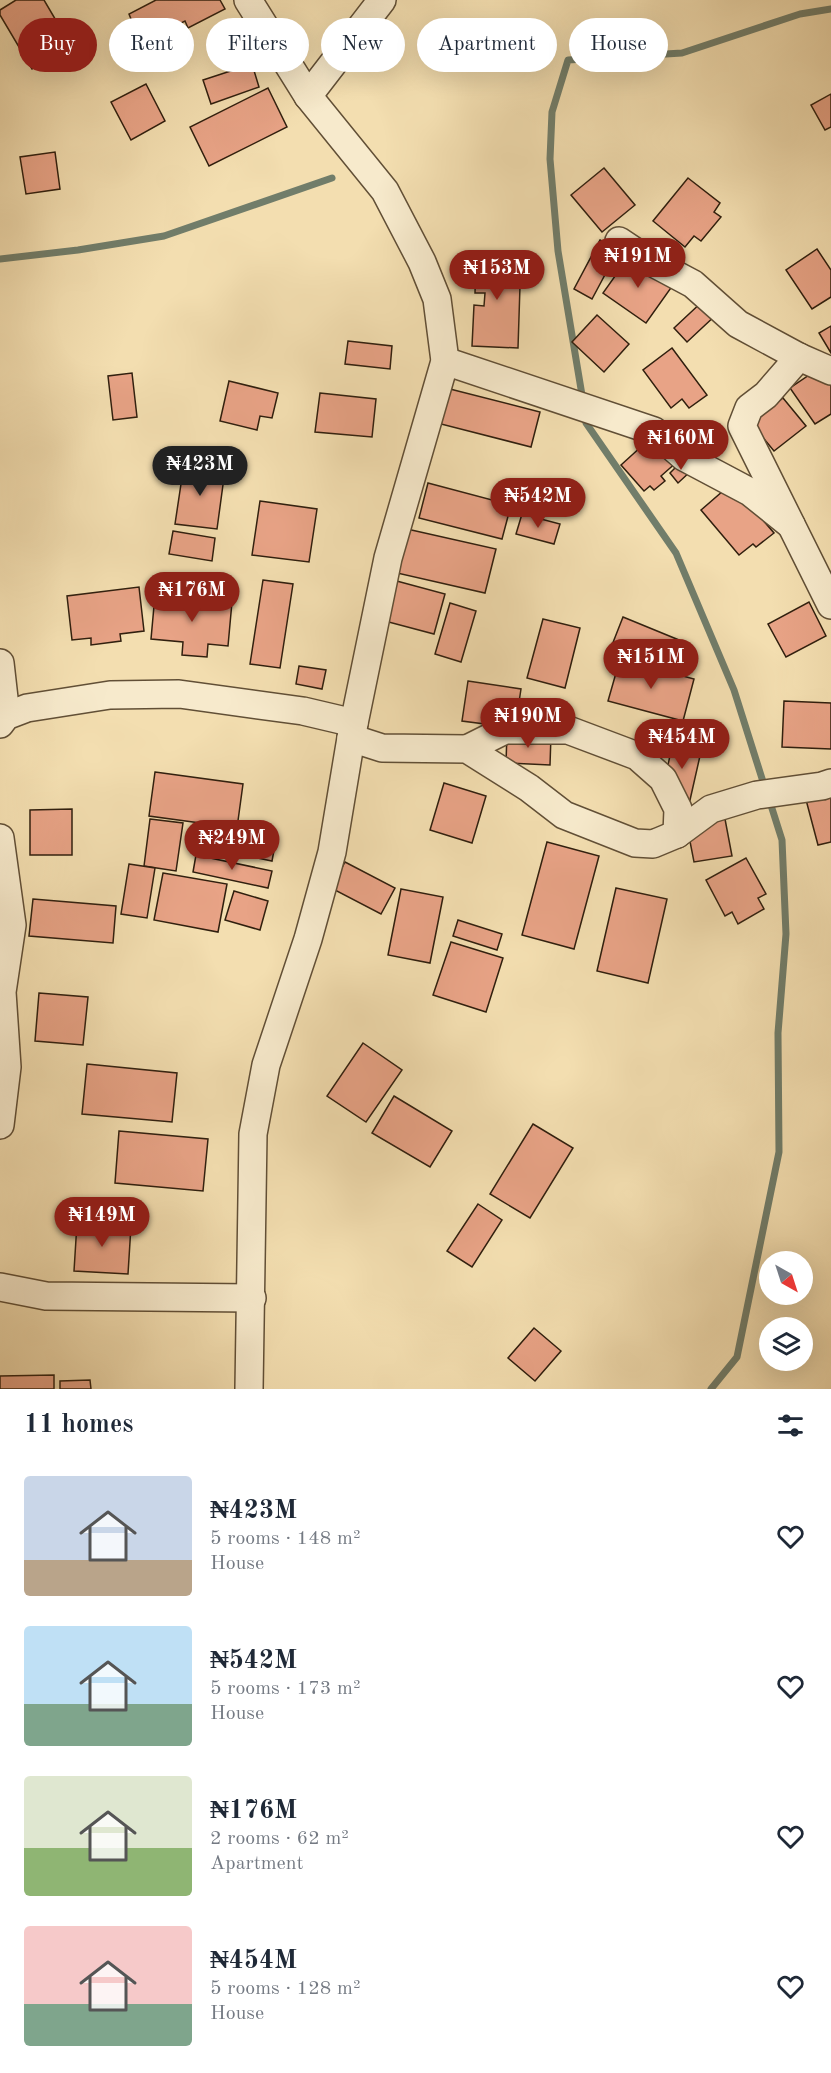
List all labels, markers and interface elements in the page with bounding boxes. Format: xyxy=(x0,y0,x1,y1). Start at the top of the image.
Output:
chip: Buy xyxy=(18,18,97,72)
chip: Rent xyxy=(109,18,194,72)
chip: Filters xyxy=(206,18,309,72)
chip: New xyxy=(321,18,405,72)
chip: Apartment xyxy=(417,18,557,72)
chip: House xyxy=(569,18,668,72)
pin: ₦191M xyxy=(596,238,680,289)
text: ₦191M xyxy=(604,247,672,267)
pin: ₦153M xyxy=(455,250,539,301)
text: ₦153M xyxy=(463,259,531,279)
pin: ₦160M xyxy=(639,420,723,471)
text: ₦160M xyxy=(647,429,715,449)
pin: ₦423M xyxy=(158,446,242,497)
text: ₦423M xyxy=(166,455,234,475)
pin: ₦542M xyxy=(496,478,580,529)
text: ₦542M xyxy=(504,487,572,507)
pin: ₦176M xyxy=(150,572,234,623)
text: ₦176M xyxy=(158,581,226,601)
pin: ₦151M xyxy=(609,639,693,690)
text: ₦151M xyxy=(617,648,685,668)
pin: ₦190M xyxy=(486,698,570,749)
text: ₦190M xyxy=(494,707,562,727)
pin: ₦454M xyxy=(640,719,724,770)
text: ₦454M xyxy=(648,728,716,748)
pin: ₦249M xyxy=(190,820,274,871)
text: ₦249M xyxy=(198,829,266,849)
pin: ₦149M xyxy=(60,1197,144,1248)
text: ₦149M xyxy=(68,1206,136,1226)
north arrow xyxy=(759,1251,813,1305)
map controls xyxy=(759,1251,813,1371)
button: layers xyxy=(759,1317,813,1371)
icon: filters xyxy=(774,1409,807,1442)
text: 11 homes xyxy=(24,1412,133,1438)
text: ₦423M xyxy=(210,1498,297,1524)
icon: home xyxy=(72,1500,144,1572)
icon: heart xyxy=(774,1520,807,1553)
text: 5 rooms · 148 m² xyxy=(210,1529,360,1549)
text: House xyxy=(210,1554,264,1574)
text: ₦542M xyxy=(210,1648,297,1674)
icon: home xyxy=(72,1650,144,1722)
icon: heart xyxy=(774,1670,807,1703)
text: 5 rooms · 173 m² xyxy=(210,1679,360,1699)
text: House xyxy=(210,1704,264,1724)
text: ₦176M xyxy=(210,1798,297,1824)
icon: home xyxy=(72,1800,144,1872)
icon: heart xyxy=(774,1820,807,1853)
text: 2 rooms · 62 m² xyxy=(210,1829,349,1849)
text: Apartment xyxy=(210,1854,304,1874)
text: ₦454M xyxy=(210,1948,297,1974)
icon: home xyxy=(72,1950,144,2022)
icon: heart xyxy=(774,1970,807,2003)
text: 5 rooms · 128 m² xyxy=(210,1979,360,1999)
text: House xyxy=(210,2004,264,2024)

